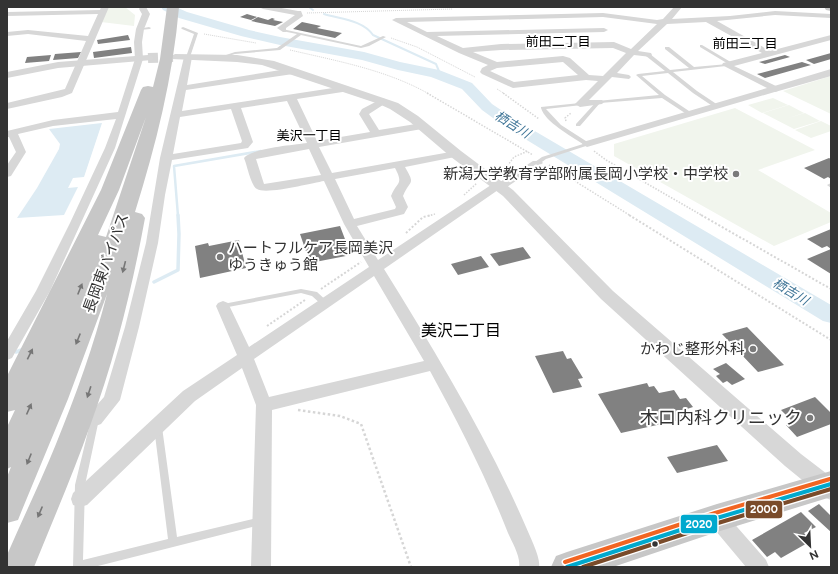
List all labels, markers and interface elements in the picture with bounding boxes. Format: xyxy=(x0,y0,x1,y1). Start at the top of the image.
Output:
district label: 前田二丁目 xyxy=(525,34,591,49)
district label: 前田三丁目 xyxy=(712,36,778,51)
water label: 栖吉川 xyxy=(492,108,535,142)
district label: 美沢一丁目 xyxy=(276,128,342,143)
place label: 新潟大学教育学部附属長岡小学校・中学校 xyxy=(443,165,728,183)
marker: 新潟大学教育学部附属長岡小学校・中学校 xyxy=(731,169,741,179)
street label: 長岡東バイパス xyxy=(80,211,132,315)
place label: ハートフルケア長岡美沢 ゆうきゅう館 xyxy=(228,239,393,274)
marker: ハートフルケア長岡美沢 ゆうきゅう館 xyxy=(215,252,225,262)
one-way arrow xyxy=(121,260,127,273)
water label: 栖吉川 xyxy=(770,275,813,309)
one-way arrow xyxy=(78,283,84,295)
district label: 美沢二丁目 xyxy=(421,321,501,340)
one-way arrow xyxy=(75,333,81,344)
place label: かわじ整形外科 xyxy=(640,340,745,358)
marker: かわじ整形外科 xyxy=(748,344,758,354)
one-way arrow xyxy=(27,349,33,360)
one-way arrow xyxy=(85,386,91,398)
one-way arrow xyxy=(26,403,32,414)
place label: 木口内科クリニック xyxy=(640,407,802,429)
marker: 木口内科クリニック xyxy=(805,413,815,423)
one-way arrow xyxy=(25,453,31,465)
line badge: 2000 xyxy=(745,500,783,519)
text: 2000 xyxy=(750,503,778,516)
one-way arrow xyxy=(37,507,43,518)
line badge: 2020 xyxy=(680,514,718,534)
text: 2020 xyxy=(686,518,713,531)
north arrow xyxy=(790,526,830,566)
unlabelled marker xyxy=(650,539,660,549)
text: N xyxy=(807,547,820,562)

